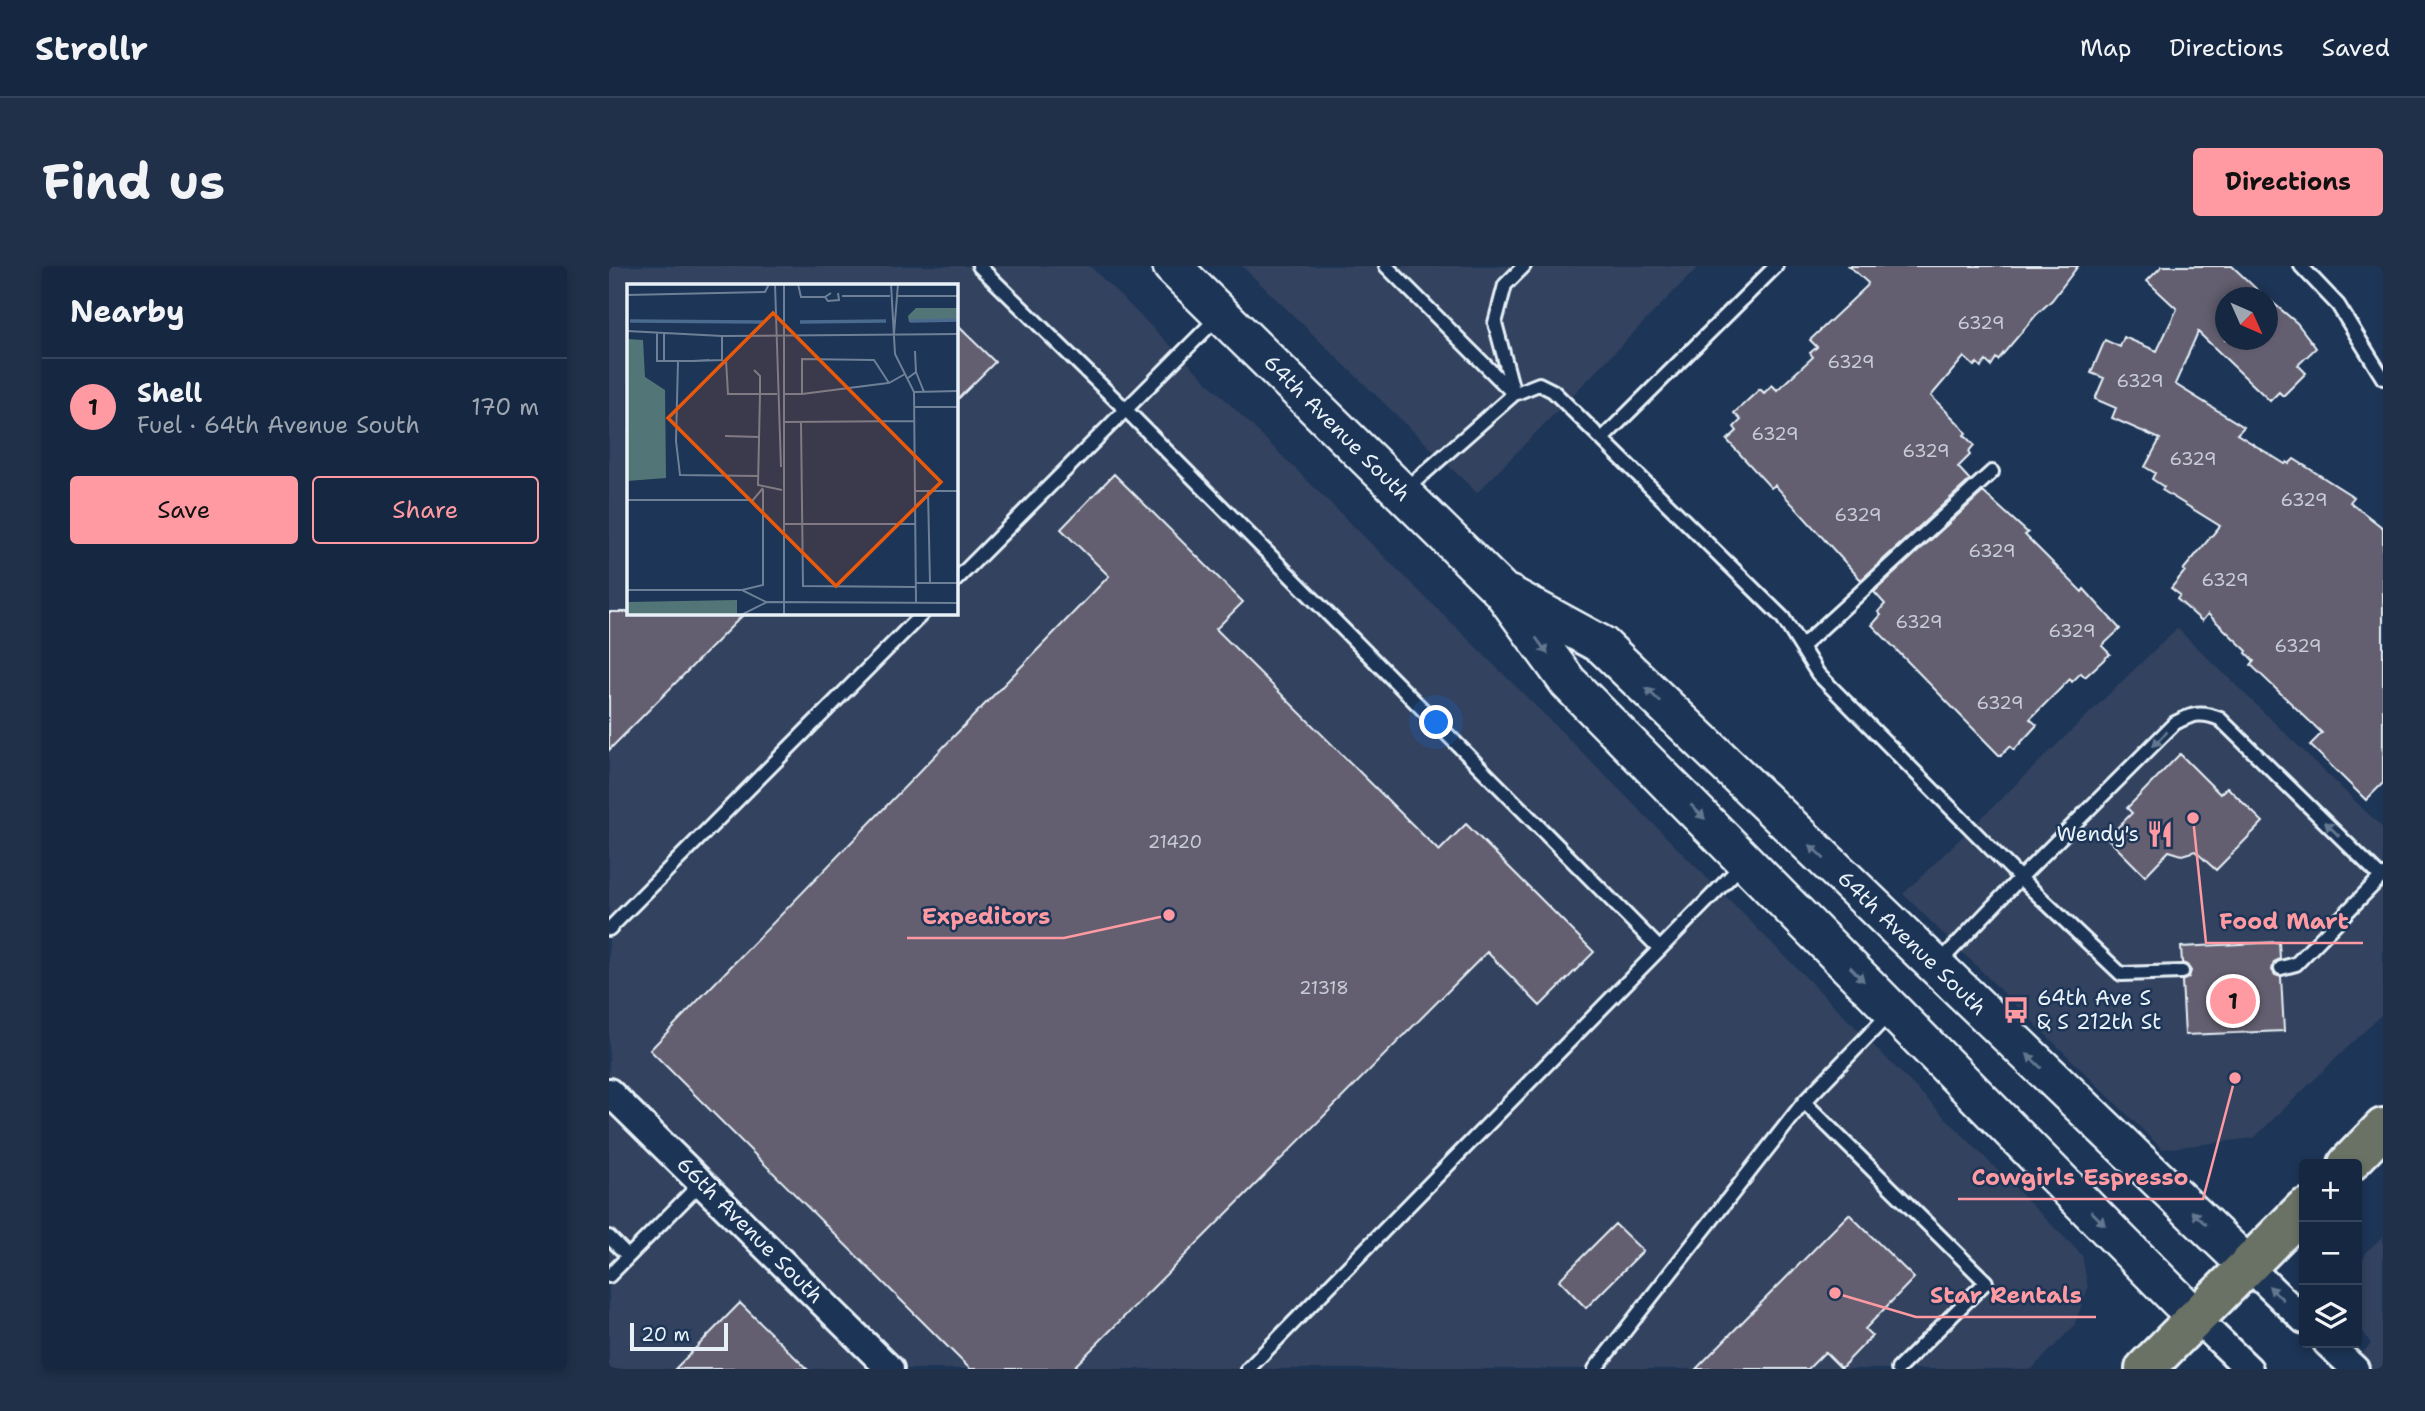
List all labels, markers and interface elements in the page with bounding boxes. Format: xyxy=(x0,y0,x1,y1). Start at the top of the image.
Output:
text: Strollr xyxy=(35,26,148,71)
text: Map xyxy=(2080,32,2131,64)
text: Directions xyxy=(2169,32,2284,64)
text: Saved xyxy=(2322,32,2390,64)
button: Directions xyxy=(2193,148,2383,216)
text: Find us xyxy=(42,149,225,215)
inset map xyxy=(627,284,957,614)
north arrow xyxy=(2215,287,2278,350)
text: Nearby xyxy=(70,291,185,332)
house number: 6329 xyxy=(1957,311,2005,335)
street label: 64th Avenue South xyxy=(1257,348,1417,508)
house number: 6329 xyxy=(1827,350,1875,374)
house number: 6329 xyxy=(2116,369,2164,393)
text: Shell xyxy=(137,375,202,410)
text: 1 xyxy=(88,392,98,422)
text: 170 m xyxy=(471,392,539,422)
text: Fuel · 64th Avenue South xyxy=(137,410,420,440)
house number: 6329 xyxy=(1751,422,1799,446)
house number: 6329 xyxy=(1902,439,1950,463)
house number: 6329 xyxy=(2169,447,2217,471)
button: Save xyxy=(70,476,298,544)
button: Share xyxy=(312,476,539,544)
house number: 6329 xyxy=(2280,488,2328,512)
house number: 6329 xyxy=(1834,503,1882,527)
house number: 6329 xyxy=(1968,539,2016,563)
house number: 6329 xyxy=(2201,568,2249,592)
house number: 6329 xyxy=(1895,610,1943,634)
house number: 6329 xyxy=(2048,619,2096,643)
house number: 6329 xyxy=(2274,634,2322,658)
one-way arrow xyxy=(1535,637,1549,655)
one-way arrow xyxy=(1645,687,1662,703)
house number: 6329 xyxy=(1976,691,2024,715)
your location xyxy=(1419,705,1453,739)
one-way arrow xyxy=(2152,730,2168,747)
one-way arrow xyxy=(1689,803,1706,820)
restaurant icon: Wendy's xyxy=(2145,819,2175,849)
place label: Wendy's xyxy=(2056,820,2139,848)
one-way arrow xyxy=(2324,822,2341,838)
house number: 21420 xyxy=(1148,830,1202,854)
one-way arrow xyxy=(1809,844,1826,861)
street label: 64th Avenue South xyxy=(1831,865,1993,1021)
callout: Expeditors xyxy=(907,894,1064,938)
callout: Food Mart xyxy=(2206,899,2363,943)
text: Expeditors xyxy=(922,901,1050,931)
text: Food Mart xyxy=(2219,906,2349,936)
one-way arrow xyxy=(1849,965,1866,982)
pin: 1 xyxy=(2210,975,2256,1027)
house number: 21318 xyxy=(1299,976,1349,1000)
place label: 64th Ave S & S 212th St xyxy=(2037,984,2161,1036)
bus stop icon: 64th Ave S & S 212th St xyxy=(2001,995,2031,1025)
one-way arrow xyxy=(2026,1052,2043,1069)
street label: 66th Avenue South xyxy=(670,1150,830,1310)
callout: Cowgirls Espresso xyxy=(1958,1155,2203,1199)
map controls xyxy=(2299,1159,2362,1348)
button: + xyxy=(2299,1159,2362,1222)
text: Cowgirls Espresso xyxy=(1971,1162,2189,1192)
one-way arrow xyxy=(2090,1210,2107,1227)
one-way arrow xyxy=(2190,1210,2207,1227)
button: − xyxy=(2299,1222,2362,1285)
callout: Star Rentals xyxy=(1916,1273,2096,1317)
text: Star Rentals xyxy=(1930,1280,2082,1310)
button: layers xyxy=(2299,1285,2362,1348)
one-way arrow xyxy=(2268,1286,2285,1302)
scale bar xyxy=(630,1320,728,1352)
text: 20 m xyxy=(641,1322,690,1347)

